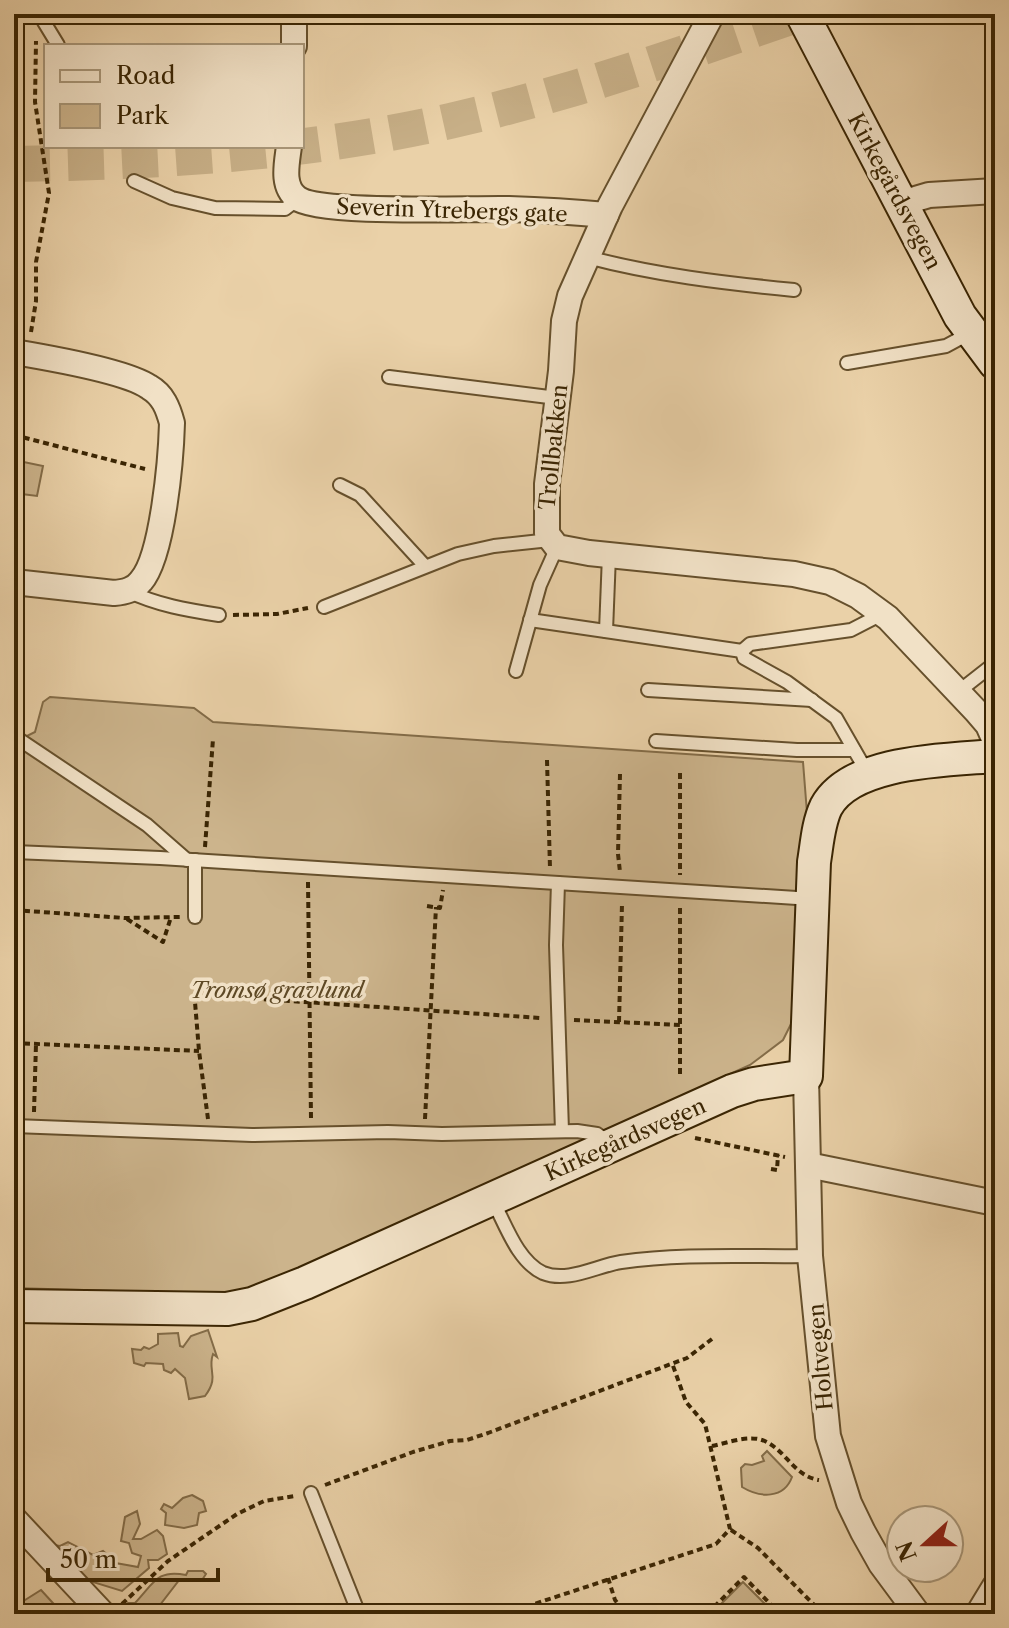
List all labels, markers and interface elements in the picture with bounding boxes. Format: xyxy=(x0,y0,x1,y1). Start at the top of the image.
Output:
legend xyxy=(44,44,304,148)
text: Road xyxy=(116,61,176,90)
text: Park xyxy=(116,101,169,130)
street label: Kirkegårdsvegen xyxy=(842,108,947,274)
street label: Severin Ytrebergs gate xyxy=(336,193,568,228)
street label: Trollbakken xyxy=(533,383,574,511)
park label: Tromsø gravlund xyxy=(190,977,366,1004)
street label: Kirkegårdsvegen xyxy=(541,1092,710,1187)
street label: Holtvegen xyxy=(802,1302,839,1412)
north arrow xyxy=(885,1504,965,1584)
scale bar xyxy=(48,1532,218,1582)
text: N xyxy=(891,1537,923,1565)
text: 50 m xyxy=(60,1545,117,1574)

